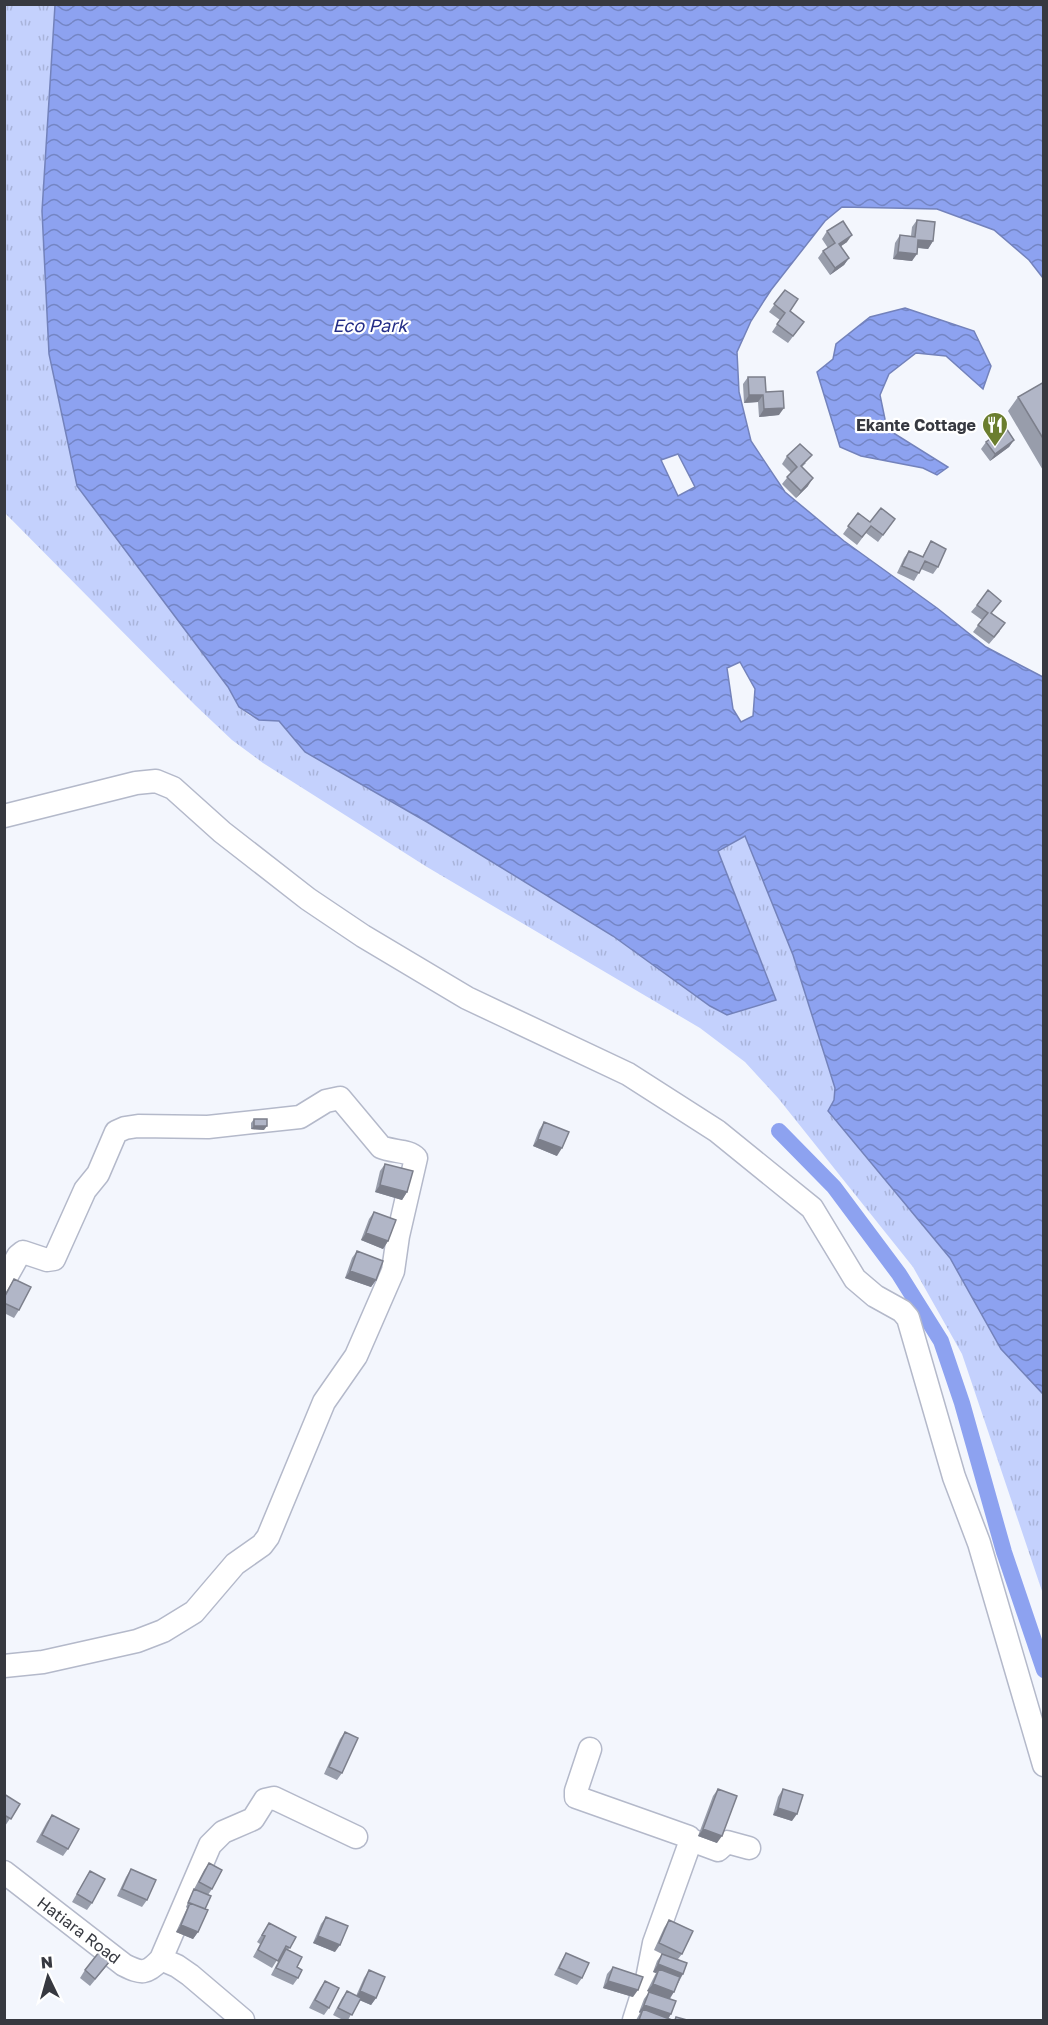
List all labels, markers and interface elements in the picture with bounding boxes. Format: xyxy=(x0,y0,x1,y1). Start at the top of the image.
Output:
water label: Eco Park xyxy=(333,314,409,336)
restaurant icon: Ekante Cottage xyxy=(980,410,1010,448)
place label: Ekante Cottage xyxy=(856,415,976,435)
street label: Hatiara Road xyxy=(33,1892,125,1968)
north arrow xyxy=(18,1947,78,2007)
text: N xyxy=(40,1952,54,1973)

